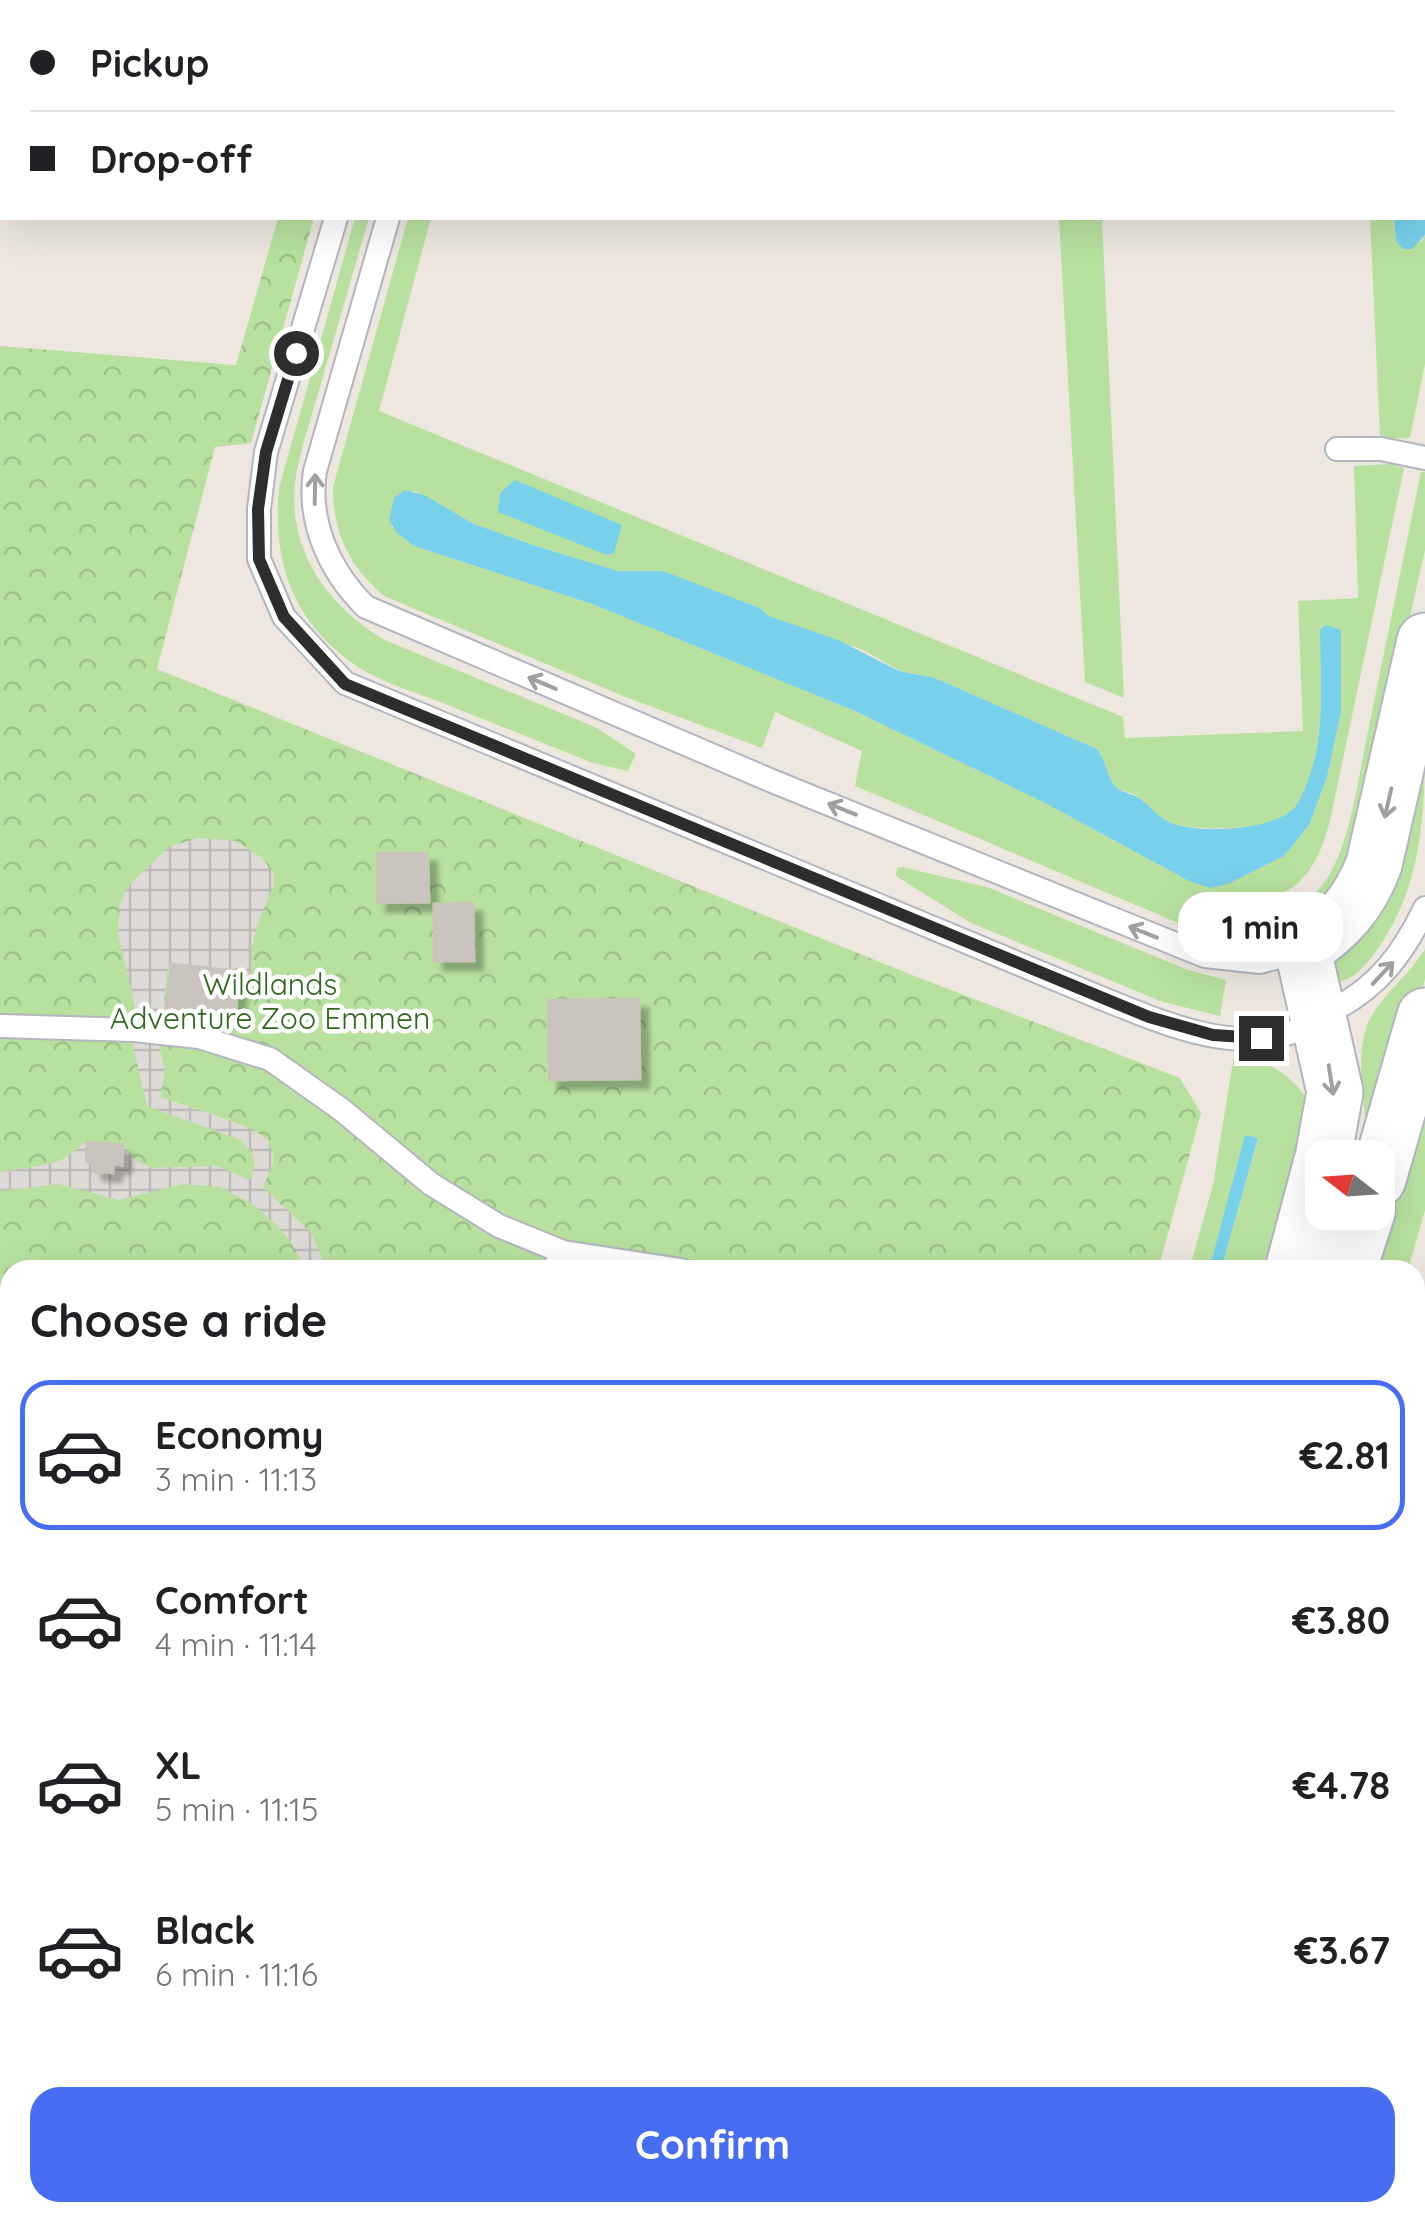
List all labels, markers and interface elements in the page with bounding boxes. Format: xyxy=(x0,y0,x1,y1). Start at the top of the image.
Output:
text: Pickup xyxy=(90,39,209,87)
text: Drop-off xyxy=(90,135,252,183)
route start xyxy=(274,331,319,376)
one-way arrow xyxy=(306,474,324,506)
one-way arrow xyxy=(527,673,558,691)
one-way arrow xyxy=(1378,786,1396,818)
one-way arrow xyxy=(827,799,858,817)
callout: 1 min xyxy=(1178,893,1344,963)
text: 1 min xyxy=(1222,907,1299,947)
one-way arrow xyxy=(1128,921,1159,939)
one-way arrow xyxy=(1371,962,1395,986)
park label: Wildlands Adventure Zoo Emmen xyxy=(110,965,430,1037)
route end xyxy=(1239,1016,1284,1061)
one-way arrow xyxy=(1323,1063,1341,1095)
north arrow xyxy=(1305,1140,1395,1230)
map controls xyxy=(1305,1140,1395,1230)
text: Choose a ride xyxy=(30,1292,327,1348)
icon: car xyxy=(35,1410,125,1500)
text: Economy xyxy=(155,1411,324,1459)
text: €2.81 xyxy=(1299,1431,1390,1479)
text: 3 min · 11:13 xyxy=(155,1459,317,1499)
icon: car xyxy=(35,1575,125,1665)
text: Comfort xyxy=(155,1576,309,1624)
text: €3.80 xyxy=(1292,1596,1390,1644)
text: 4 min · 11:14 xyxy=(155,1624,317,1664)
icon: car xyxy=(35,1740,125,1830)
text: XL xyxy=(155,1741,201,1789)
text: €4.78 xyxy=(1293,1761,1390,1809)
text: 5 min · 11:15 xyxy=(155,1789,318,1829)
icon: car xyxy=(35,1905,125,1995)
text: Black xyxy=(155,1906,255,1954)
text: €3.67 xyxy=(1294,1926,1390,1974)
text: 6 min · 11:16 xyxy=(155,1954,318,1994)
button: Confirm xyxy=(30,2087,1395,2202)

